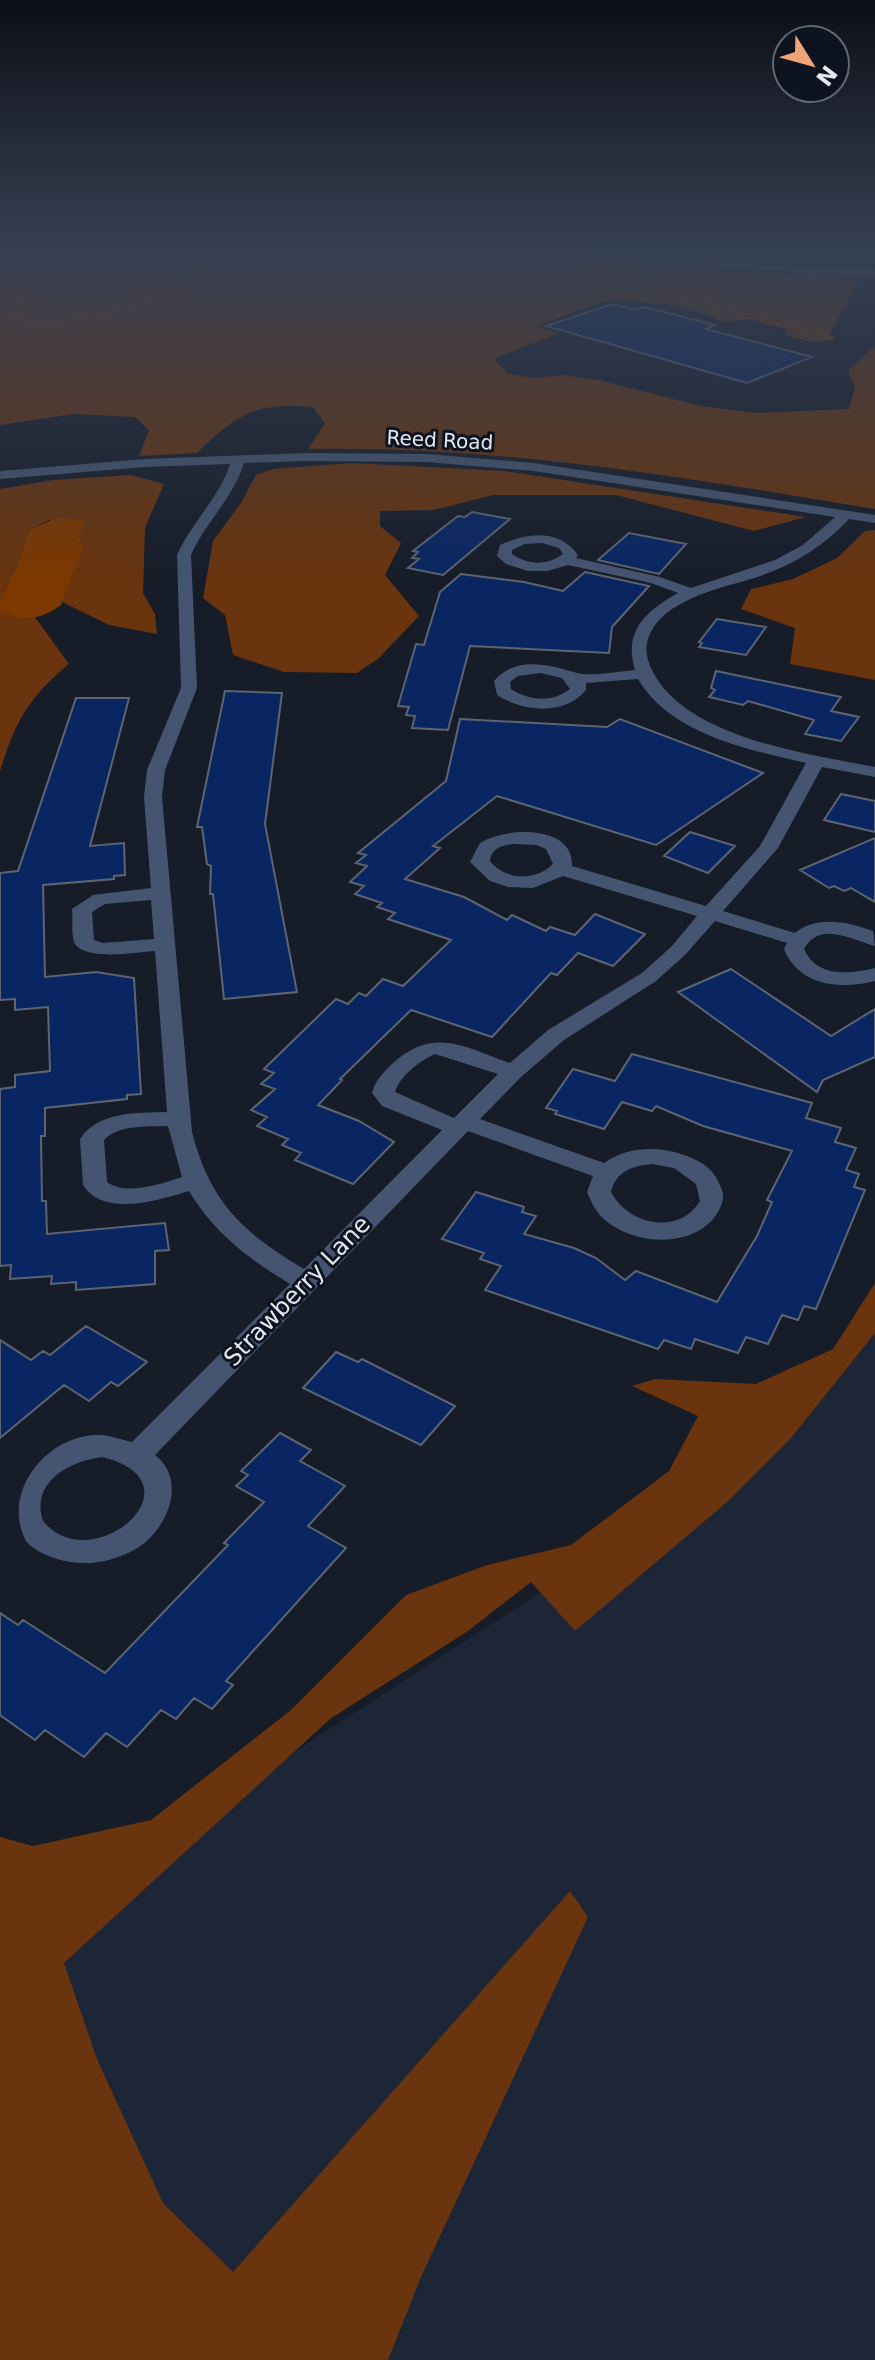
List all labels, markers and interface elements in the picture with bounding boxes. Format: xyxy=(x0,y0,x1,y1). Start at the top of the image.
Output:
north arrow xyxy=(771,24,851,104)
text: N xyxy=(811,61,842,91)
street label: Reed Road xyxy=(386,425,494,455)
street label: Strawberry Lane xyxy=(218,1210,376,1372)

